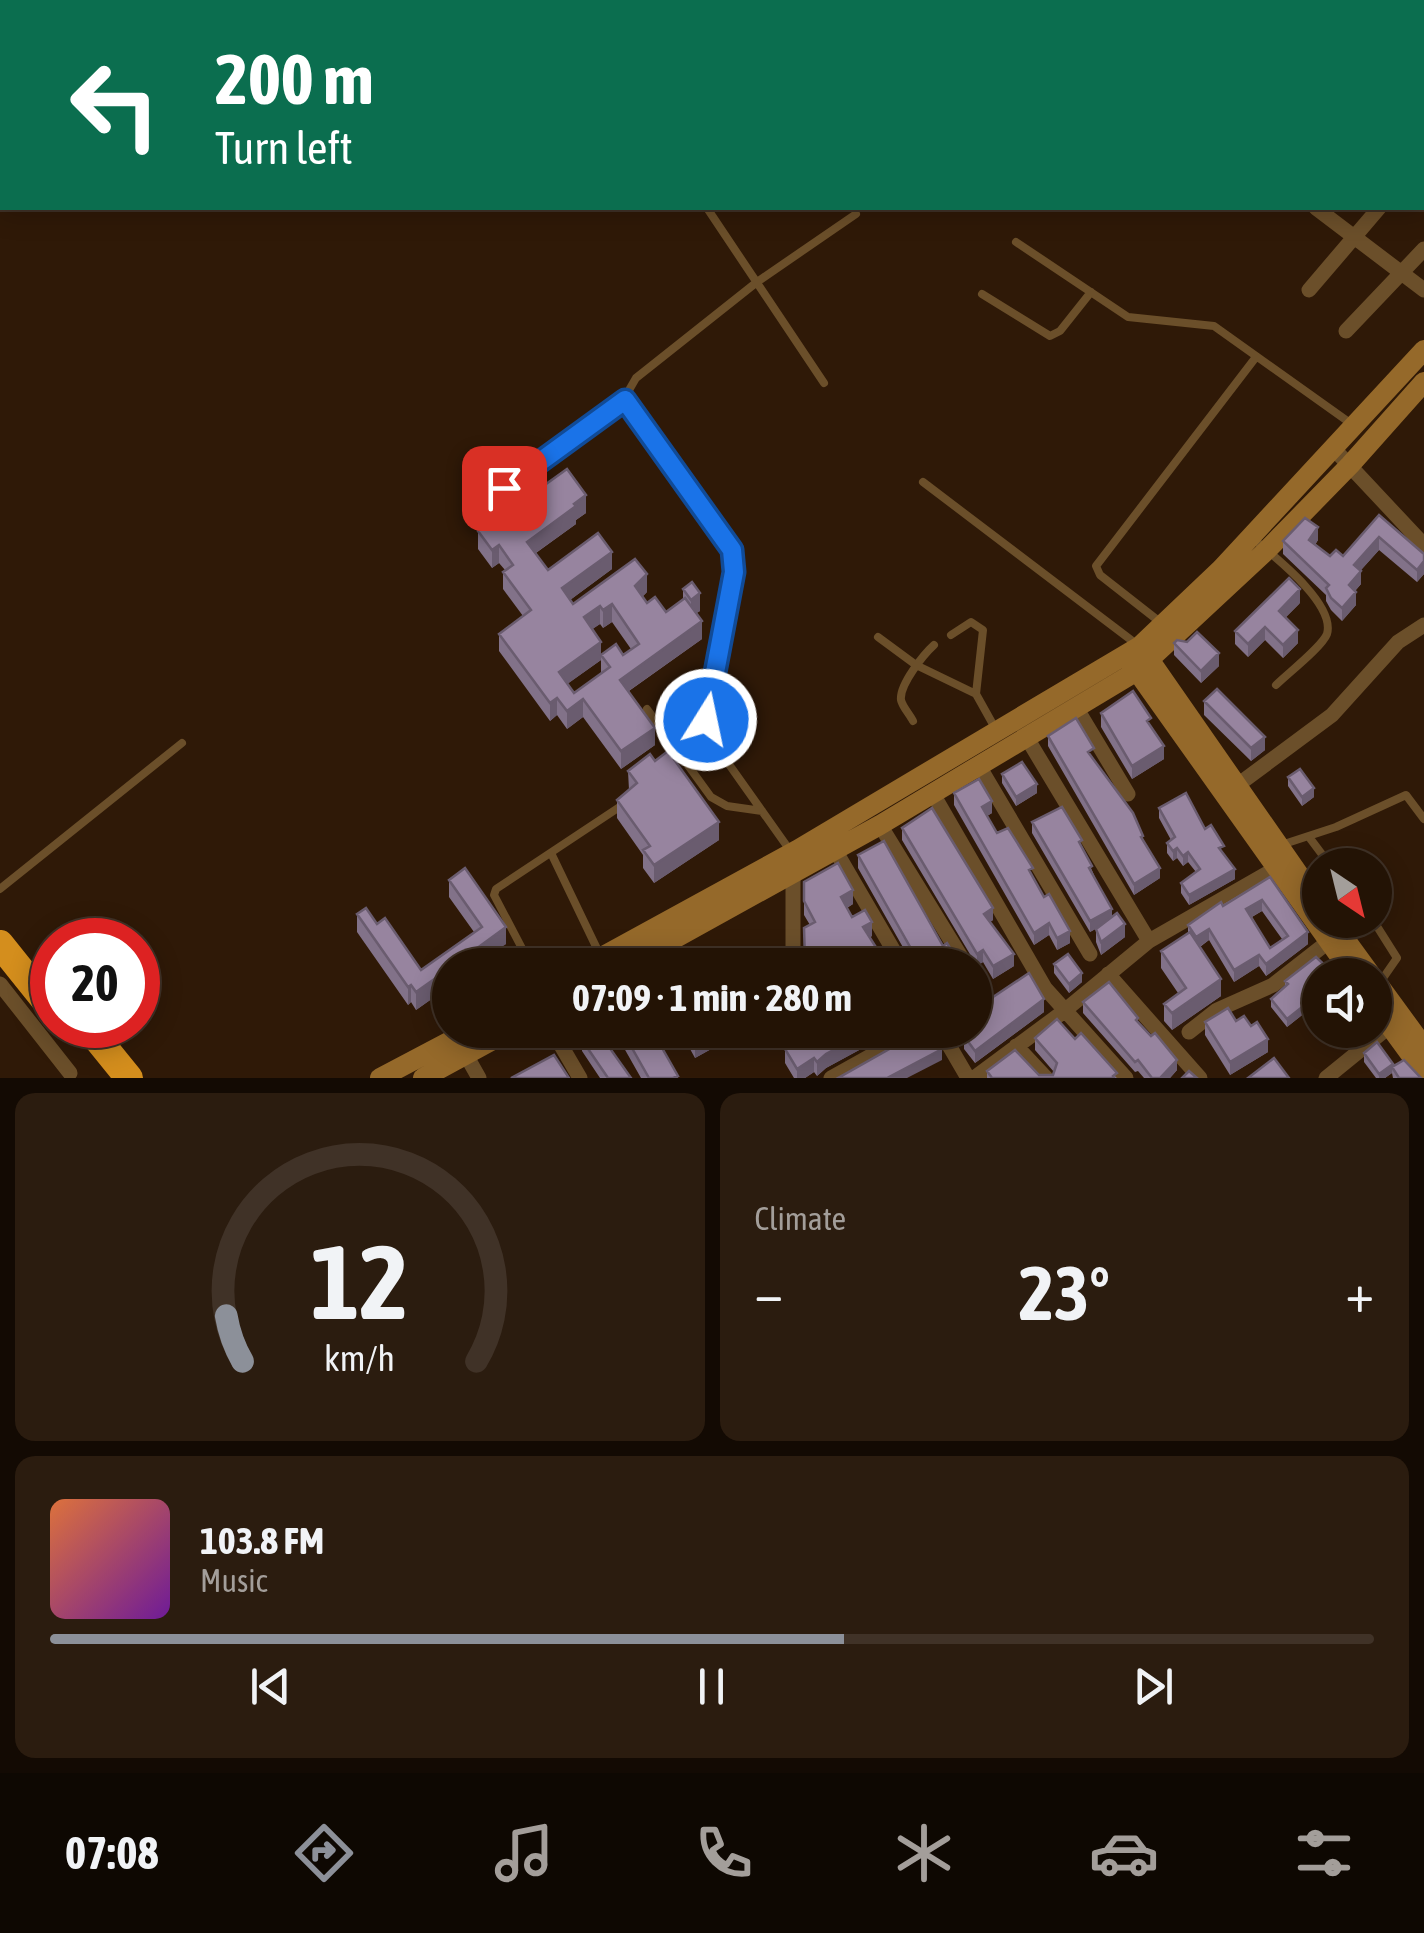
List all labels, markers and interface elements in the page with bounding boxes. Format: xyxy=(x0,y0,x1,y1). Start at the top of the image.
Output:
text: 200 m xyxy=(215,39,374,119)
icon: left xyxy=(50,40,180,170)
text: Turn left xyxy=(215,122,353,174)
pin xyxy=(462,446,547,531)
icon: arrive xyxy=(477,461,532,516)
position arrow xyxy=(654,668,758,772)
north arrow xyxy=(1302,848,1392,938)
map controls xyxy=(1302,848,1392,1048)
speed limit sign: 20 xyxy=(30,918,160,1048)
button: sound xyxy=(1302,958,1392,1048)
text: 07:09 · 1 min · 280 m xyxy=(572,976,852,1019)
text: Climate xyxy=(755,1200,846,1237)
text: 12 xyxy=(311,1222,409,1341)
text: 23° xyxy=(1019,1250,1110,1336)
text: − xyxy=(755,1261,783,1324)
text: + xyxy=(1345,1261,1374,1324)
text: km/h xyxy=(324,1338,395,1379)
text: 103.8 FM xyxy=(200,1519,324,1562)
text: Music xyxy=(200,1562,267,1599)
icon: previous xyxy=(243,1659,298,1714)
icon: pause xyxy=(684,1659,739,1714)
icon: next xyxy=(1126,1659,1181,1714)
icon: directions xyxy=(289,1818,359,1888)
icon: music xyxy=(489,1818,559,1888)
icon: phone xyxy=(689,1818,759,1888)
icon: climate xyxy=(889,1818,959,1888)
icon: car xyxy=(1089,1818,1159,1888)
icon: filters xyxy=(1289,1818,1359,1888)
text: 07:08 xyxy=(65,1827,159,1879)

